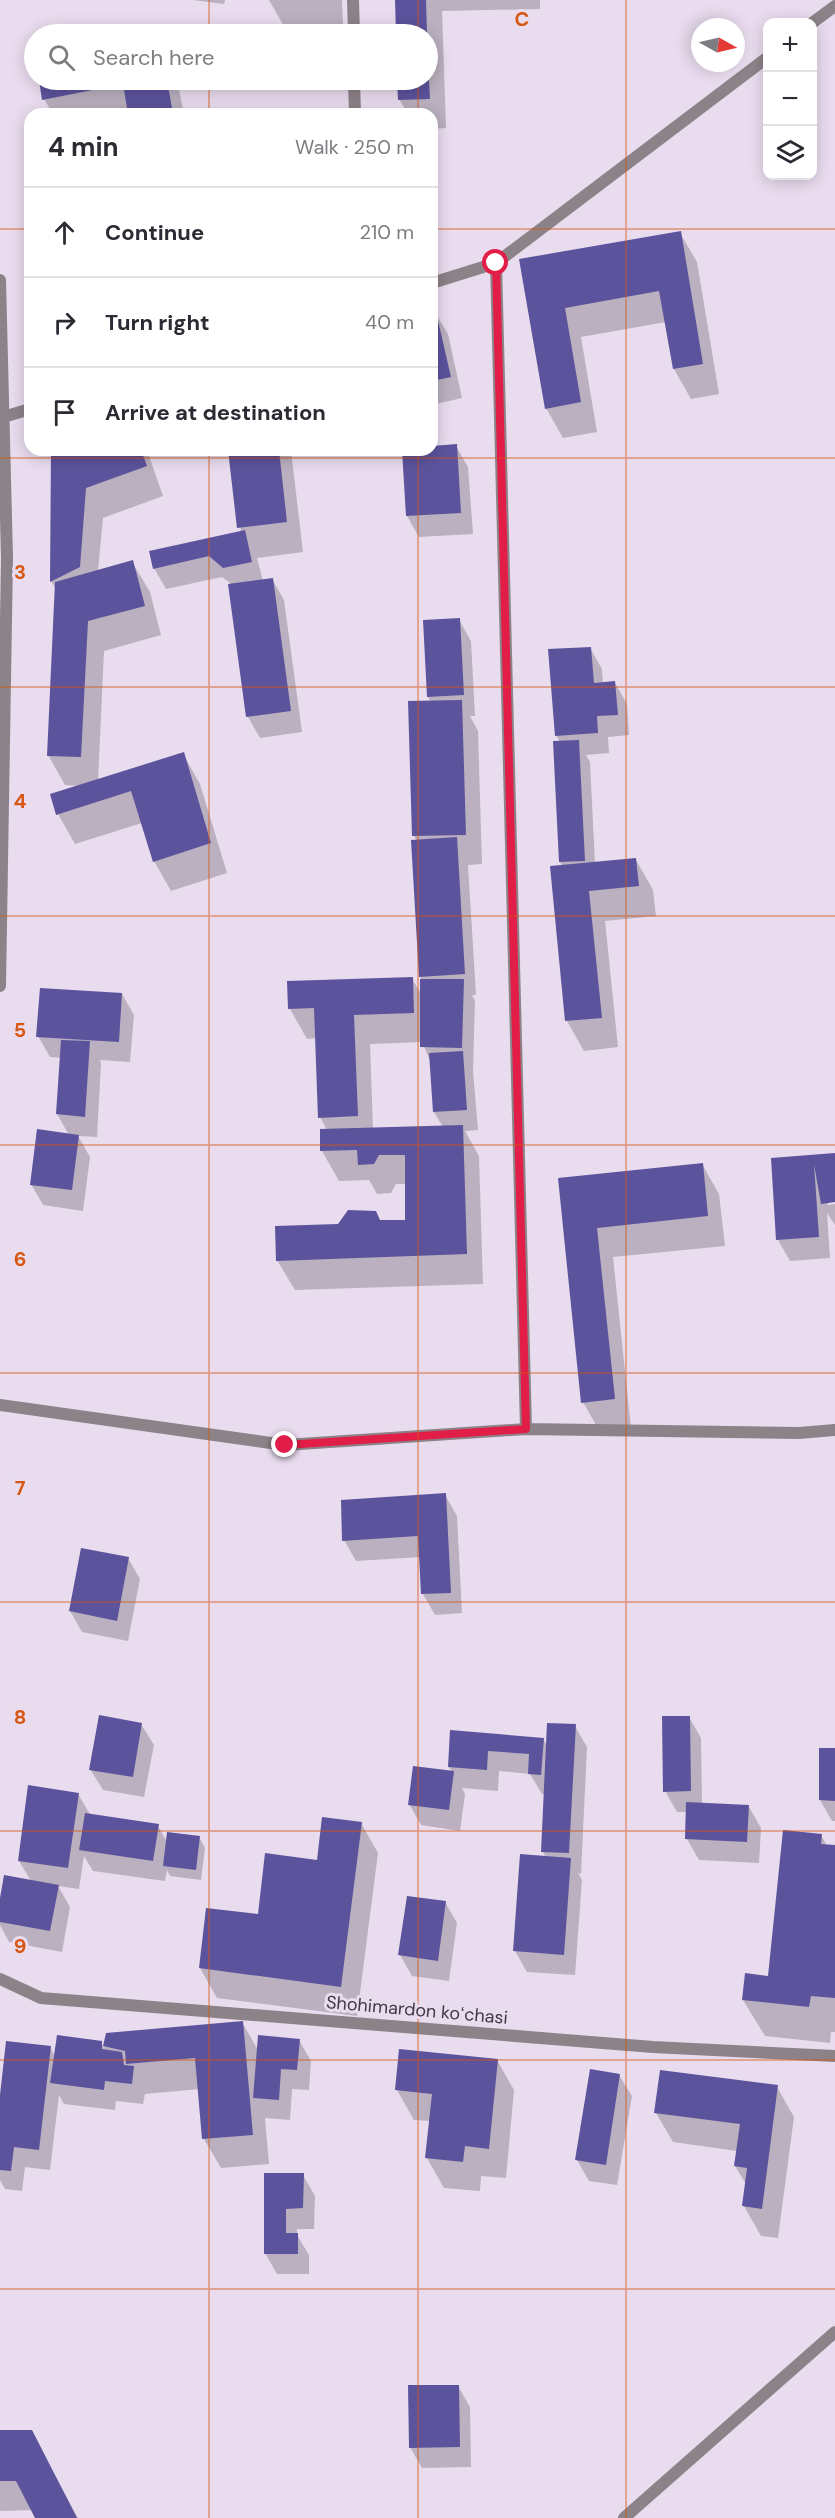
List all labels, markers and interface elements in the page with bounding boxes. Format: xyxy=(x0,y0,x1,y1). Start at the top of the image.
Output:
text: C xyxy=(515,6,529,32)
north arrow xyxy=(691,18,745,72)
map controls xyxy=(763,18,817,180)
button: + xyxy=(763,18,817,72)
search box xyxy=(24,24,438,90)
icon: search xyxy=(45,41,78,74)
text: Search here xyxy=(93,43,214,72)
button: − xyxy=(763,72,817,126)
button: layers xyxy=(763,126,817,180)
text: 4 min xyxy=(48,130,119,164)
text: Walk · 250 m xyxy=(295,134,414,160)
icon: ahead xyxy=(48,216,81,249)
text: Continue xyxy=(105,218,204,247)
text: 210 m xyxy=(359,219,414,245)
route start xyxy=(482,249,508,275)
icon: right xyxy=(48,306,81,339)
text: Turn right xyxy=(105,308,210,337)
text: 40 m xyxy=(365,309,414,335)
icon: arrive xyxy=(48,396,81,429)
text: Arrive at destination xyxy=(105,398,326,427)
text: 3 xyxy=(14,559,26,585)
text: 4 xyxy=(14,788,27,814)
text: 5 xyxy=(14,1017,26,1043)
text: 6 xyxy=(14,1246,26,1272)
route end xyxy=(271,1431,297,1457)
text: 7 xyxy=(15,1475,26,1501)
text: 8 xyxy=(14,1704,26,1730)
text: 9 xyxy=(14,1933,26,1959)
street label: Shohimardon koʻchasi xyxy=(325,1990,509,2030)

